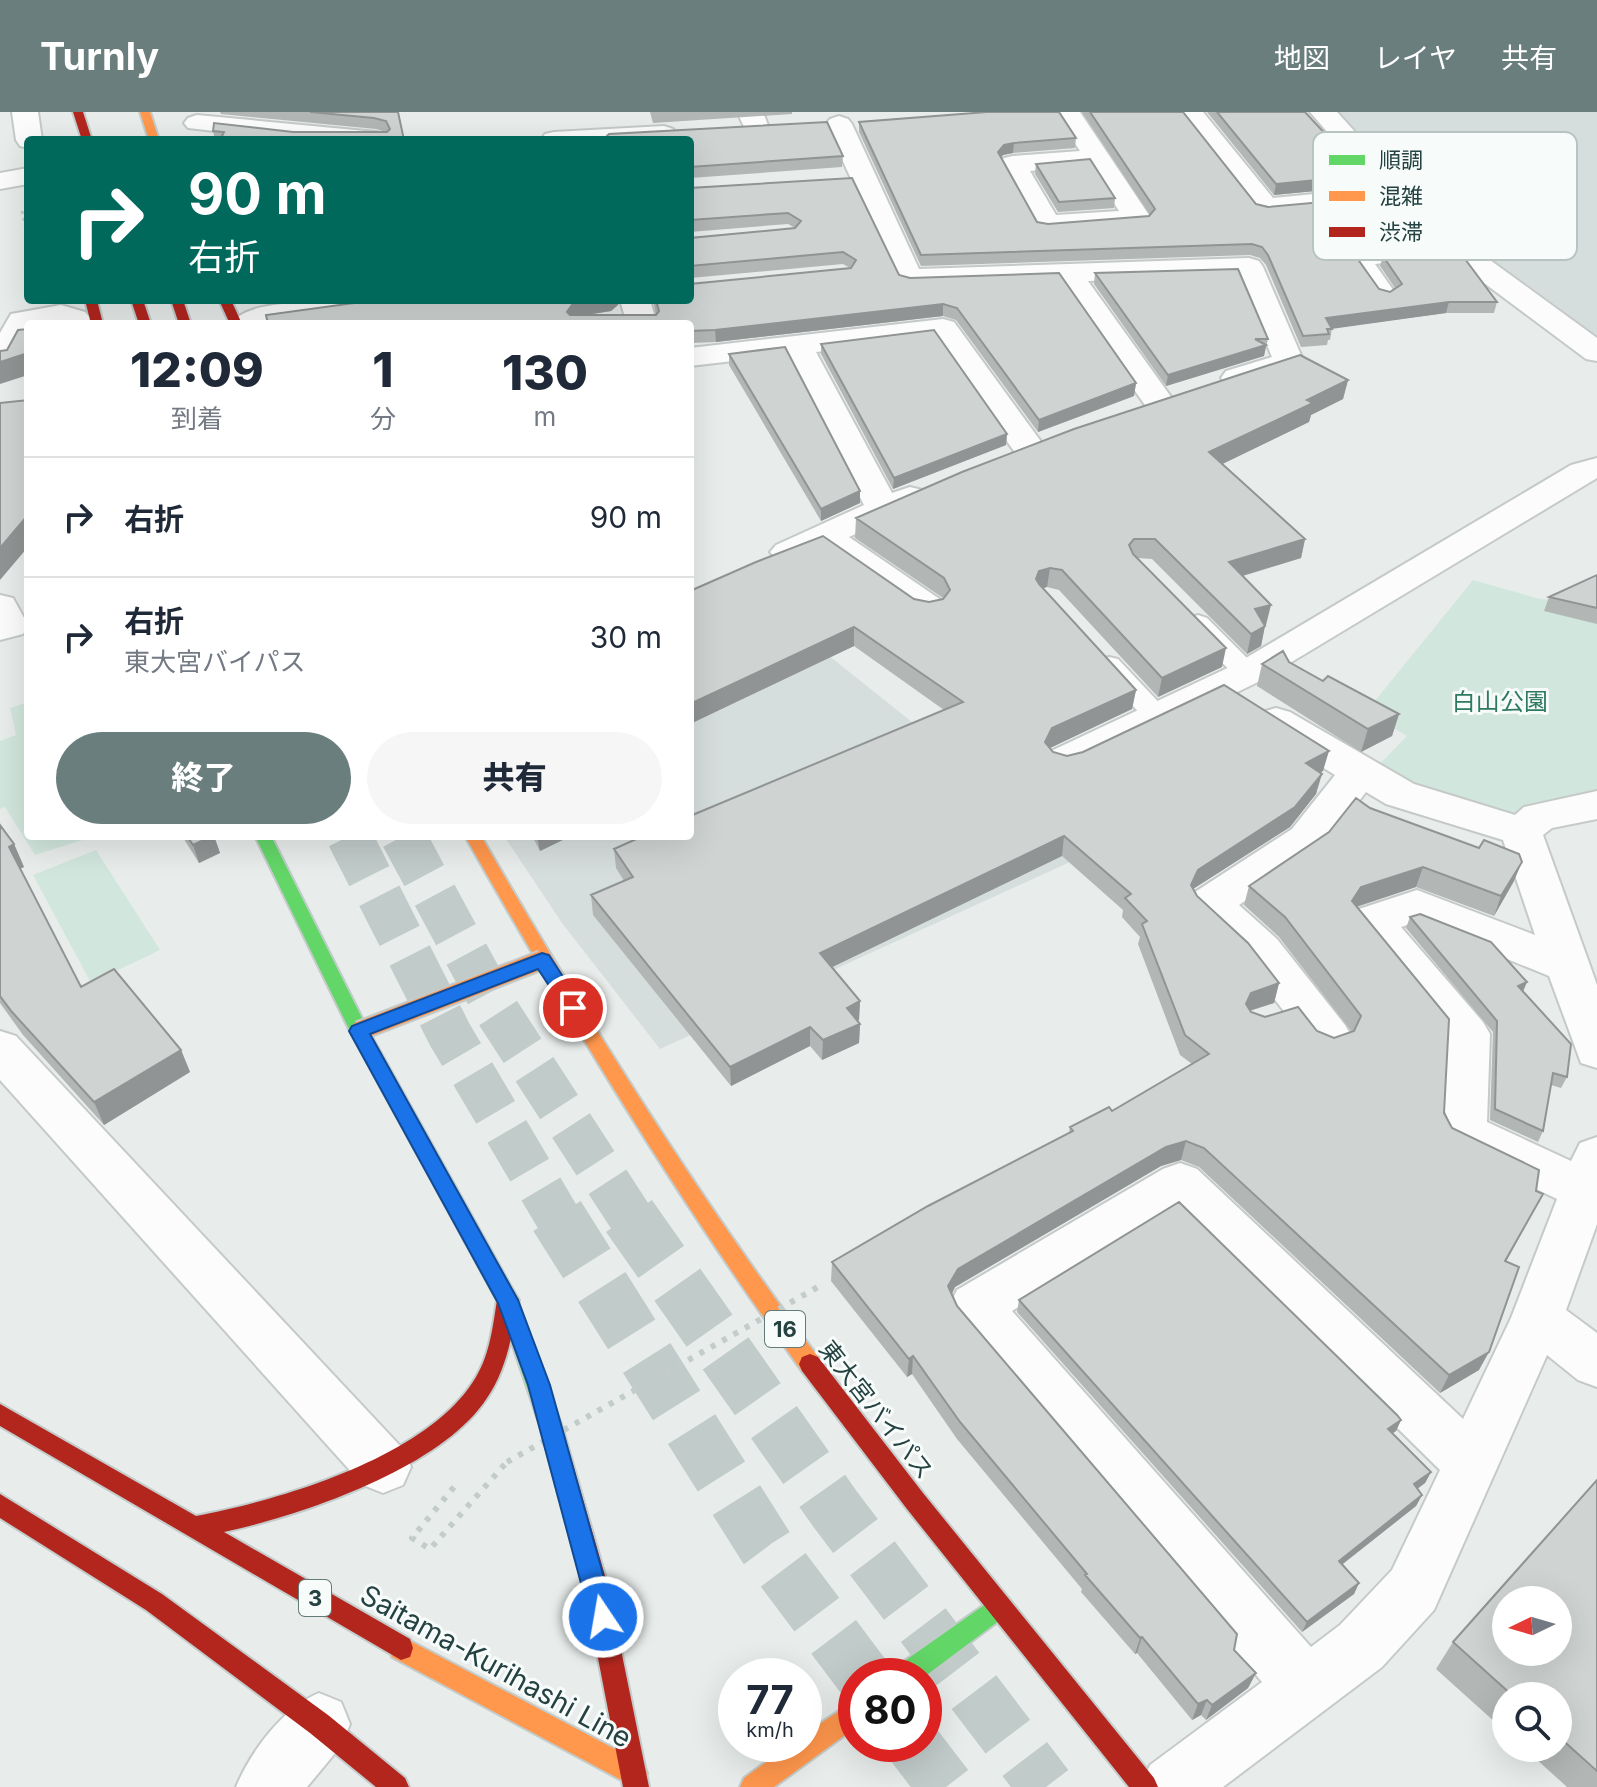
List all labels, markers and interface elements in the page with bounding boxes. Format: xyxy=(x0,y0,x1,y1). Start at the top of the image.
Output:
text: Turnly xyxy=(40,33,159,79)
text: 地図 xyxy=(1274,41,1330,75)
text: レイヤ xyxy=(1374,41,1457,75)
text: 共有 xyxy=(1501,41,1557,75)
legend xyxy=(1313,132,1577,260)
text: 順調 xyxy=(1379,147,1423,173)
text: 90 m xyxy=(188,160,327,228)
icon: right xyxy=(56,168,160,272)
text: 混雑 xyxy=(1379,183,1423,209)
text: 渋滞 xyxy=(1379,219,1423,245)
text: 右折 xyxy=(188,235,260,279)
text: 12:09 xyxy=(130,340,264,399)
text: 1 xyxy=(372,340,393,399)
text: 130 xyxy=(502,343,588,402)
text: m xyxy=(534,401,556,432)
text: 到着 xyxy=(171,403,223,434)
text: 分 xyxy=(370,403,396,434)
icon: right xyxy=(56,495,100,539)
text: 90 m xyxy=(590,499,662,535)
text: 右折 xyxy=(124,501,184,537)
text: 右折 xyxy=(124,603,184,639)
icon: right xyxy=(56,615,100,659)
text: 30 m xyxy=(590,619,662,655)
text: 東大宮バイパス xyxy=(124,646,305,677)
park label: 白山公園 xyxy=(1452,687,1548,716)
button: 終了 xyxy=(56,732,351,824)
button: 共有 xyxy=(367,732,662,824)
pin xyxy=(539,974,607,1042)
icon: arrive xyxy=(551,986,595,1030)
road number: 16 xyxy=(765,1311,805,1347)
street label: 東大宮バイパス xyxy=(813,1335,939,1485)
position arrow xyxy=(561,1575,645,1659)
street label: Saitama-Kurihashi Line xyxy=(355,1577,637,1755)
road number: 3 xyxy=(299,1580,331,1616)
north arrow xyxy=(1492,1586,1572,1666)
map controls xyxy=(1492,1586,1572,1762)
speed limit sign: 80 xyxy=(838,1658,942,1762)
text: 77 xyxy=(746,1675,794,1724)
button: search xyxy=(1492,1682,1572,1762)
text: km/h xyxy=(746,1718,794,1742)

